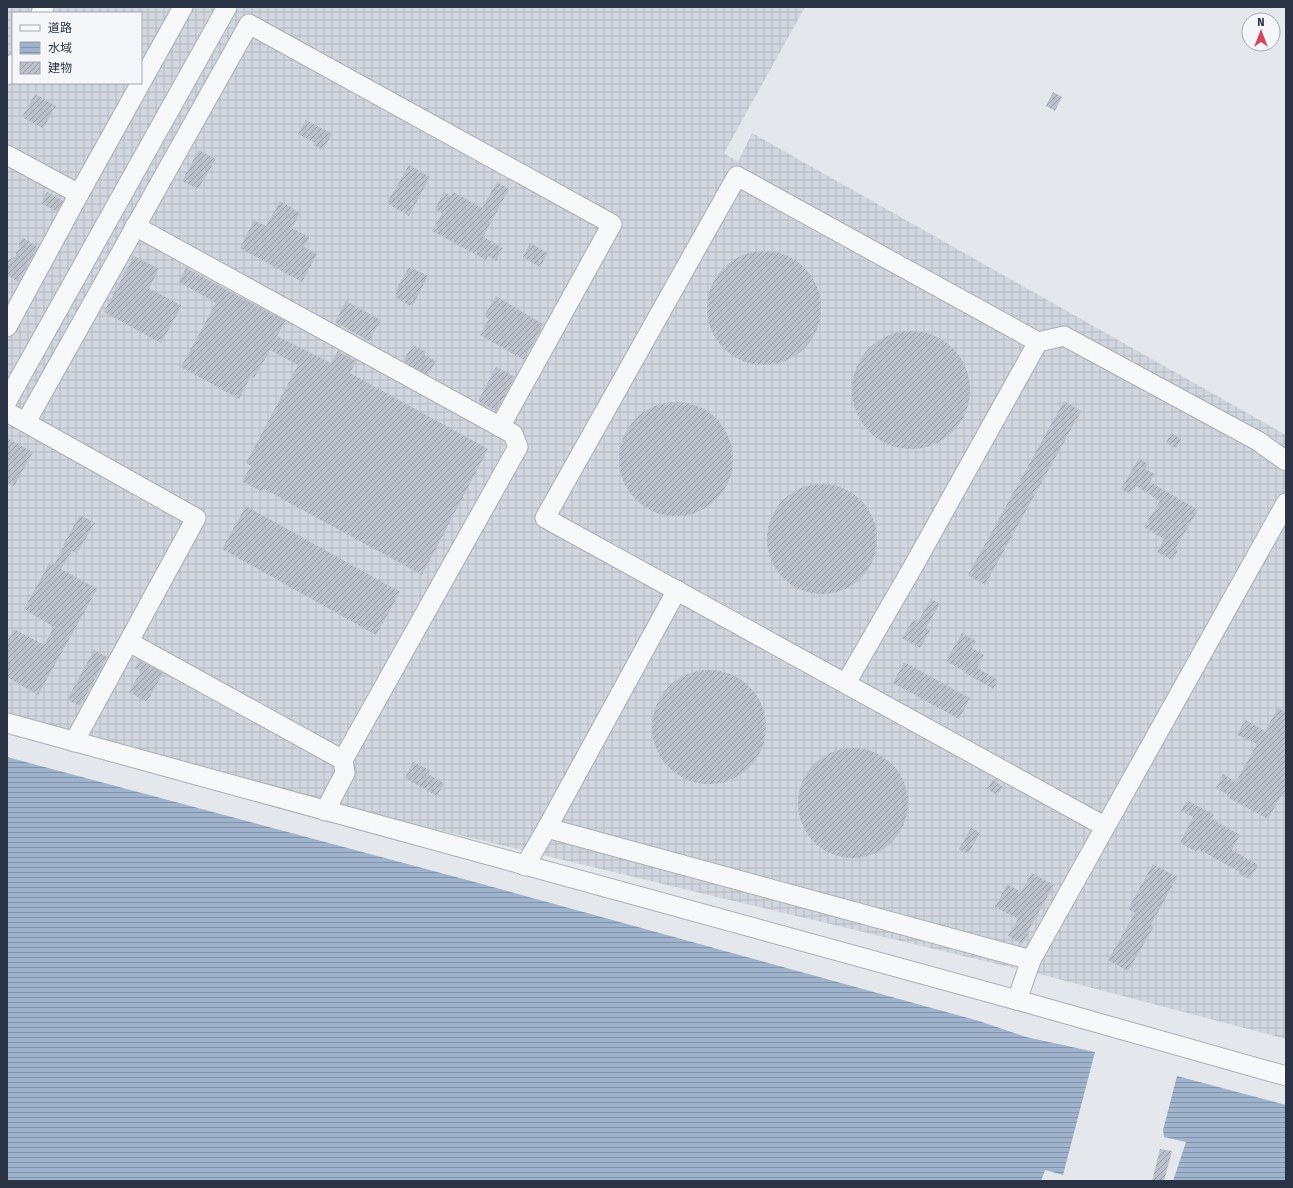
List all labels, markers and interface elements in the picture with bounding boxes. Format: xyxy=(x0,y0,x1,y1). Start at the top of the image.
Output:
legend xyxy=(12,12,142,84)
north arrow xyxy=(1241,12,1281,52)
text: N xyxy=(1257,16,1265,29)
text: 道路 xyxy=(48,21,72,35)
text: 水域 xyxy=(48,41,72,55)
text: 建物 xyxy=(48,61,72,75)

